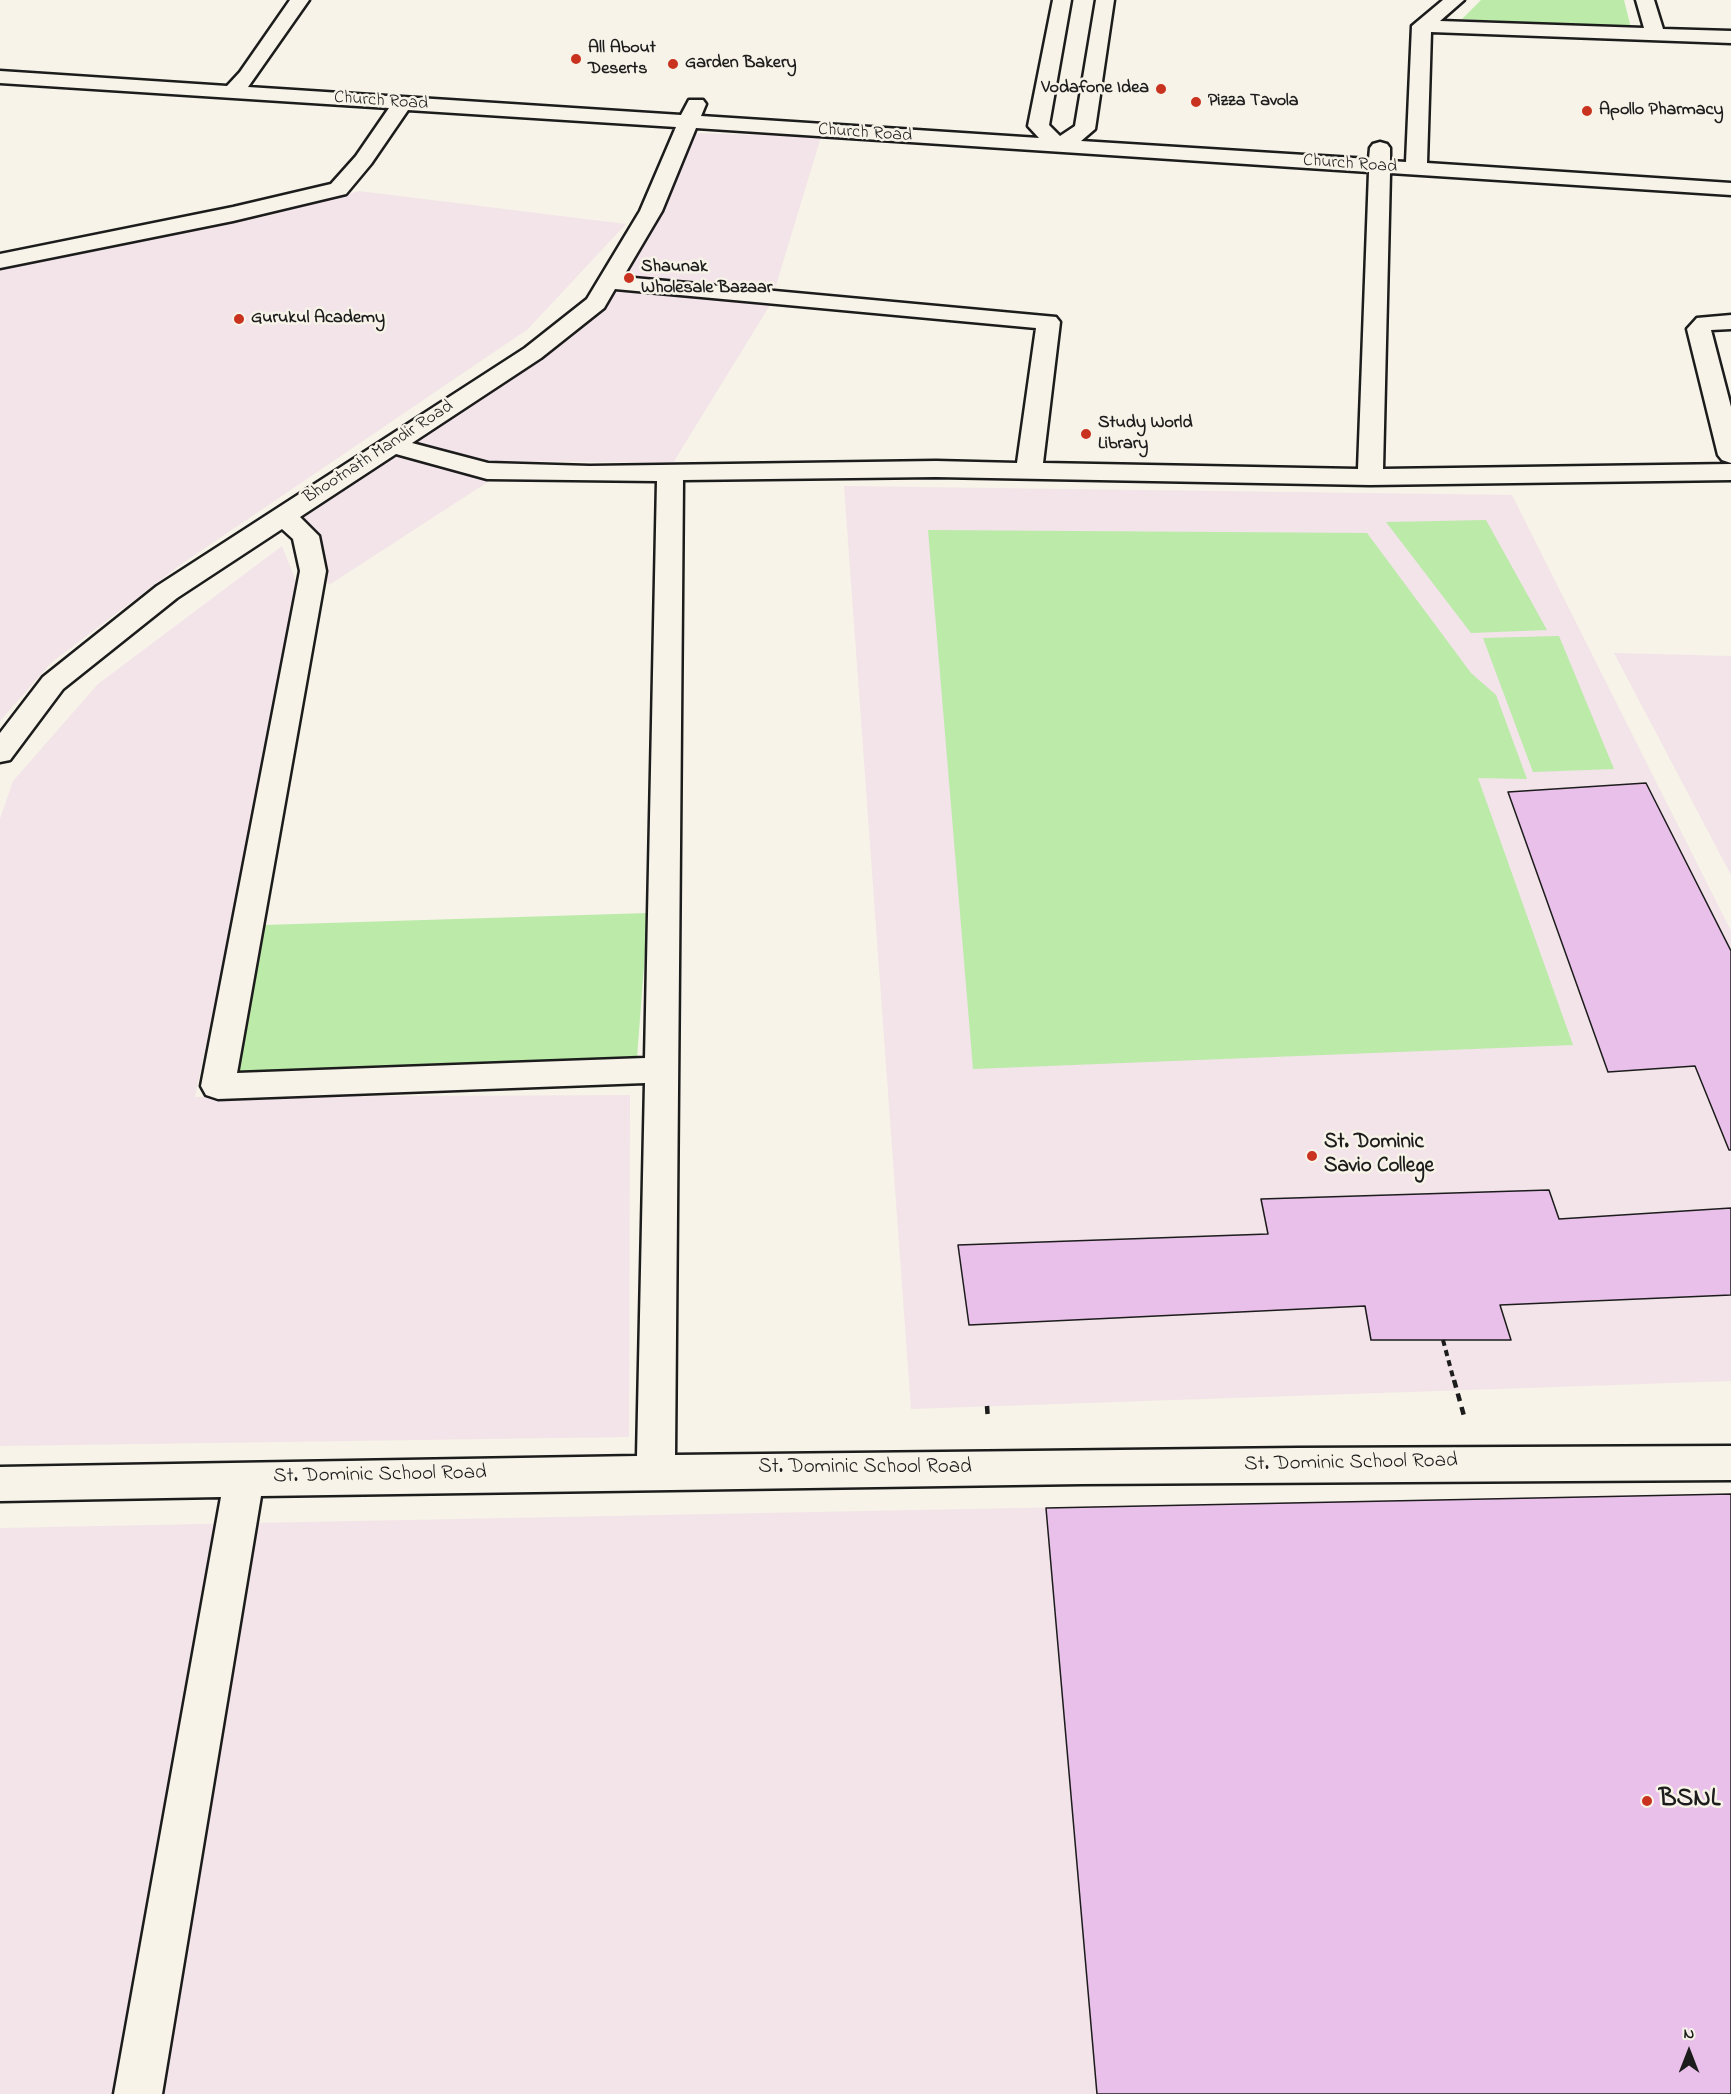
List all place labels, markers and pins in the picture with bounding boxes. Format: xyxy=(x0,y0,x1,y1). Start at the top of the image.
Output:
place label: All About Deserts xyxy=(588,38,656,80)
marker: All About Deserts xyxy=(569,52,583,66)
place label: Garden Bakery xyxy=(685,53,797,75)
marker: Garden Bakery xyxy=(666,57,680,71)
place label: Vodafone Idea xyxy=(1041,78,1149,100)
marker: Vodafone Idea xyxy=(1154,82,1168,96)
place label: Pizza Tavola xyxy=(1208,91,1298,113)
marker: Pizza Tavola xyxy=(1189,95,1203,109)
place label: Apollo Pharmacy xyxy=(1599,100,1723,122)
marker: Apollo Pharmacy xyxy=(1580,104,1594,118)
place label: Shaunak Wholesale Bazaar xyxy=(641,257,772,300)
marker: Shaunak Wholesale Bazaar xyxy=(622,271,636,285)
place label: Gurukul Academy xyxy=(251,308,385,330)
marker: Gurukul Academy xyxy=(232,312,246,326)
place label: Study World Library xyxy=(1098,413,1192,456)
marker: Study World Library xyxy=(1079,427,1093,441)
place label: St. Dominic Savio College xyxy=(1324,1131,1434,1181)
marker: St. Dominic Savio College xyxy=(1305,1149,1319,1163)
place label: BSNL xyxy=(1659,1785,1720,1817)
marker: BSNL xyxy=(1640,1794,1654,1808)

